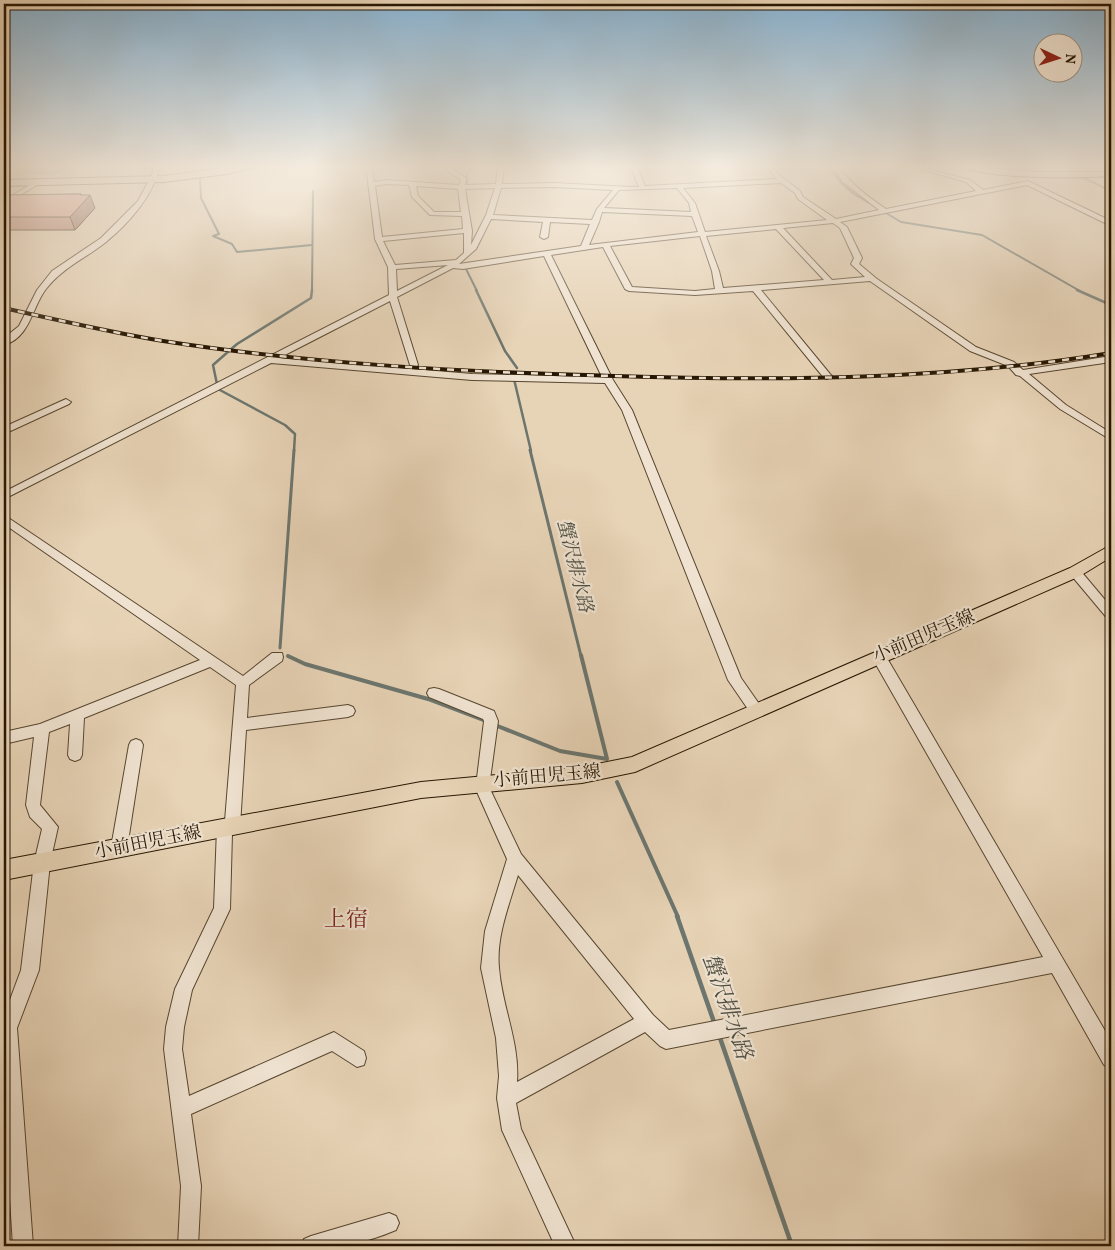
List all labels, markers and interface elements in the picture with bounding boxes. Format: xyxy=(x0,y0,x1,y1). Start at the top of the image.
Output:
north arrow xyxy=(1032,32,1082,82)
text: N xyxy=(1060,53,1079,65)
water label: 蟹沢排水路 xyxy=(550,517,599,617)
street label: 小前田児玉線 xyxy=(869,604,979,670)
street label: 小前田児玉線 xyxy=(492,760,602,794)
street label: 小前田児玉線 xyxy=(93,820,203,866)
district label: 上宿 xyxy=(324,905,368,936)
water label: 蟹沢排水路 xyxy=(693,950,759,1066)

